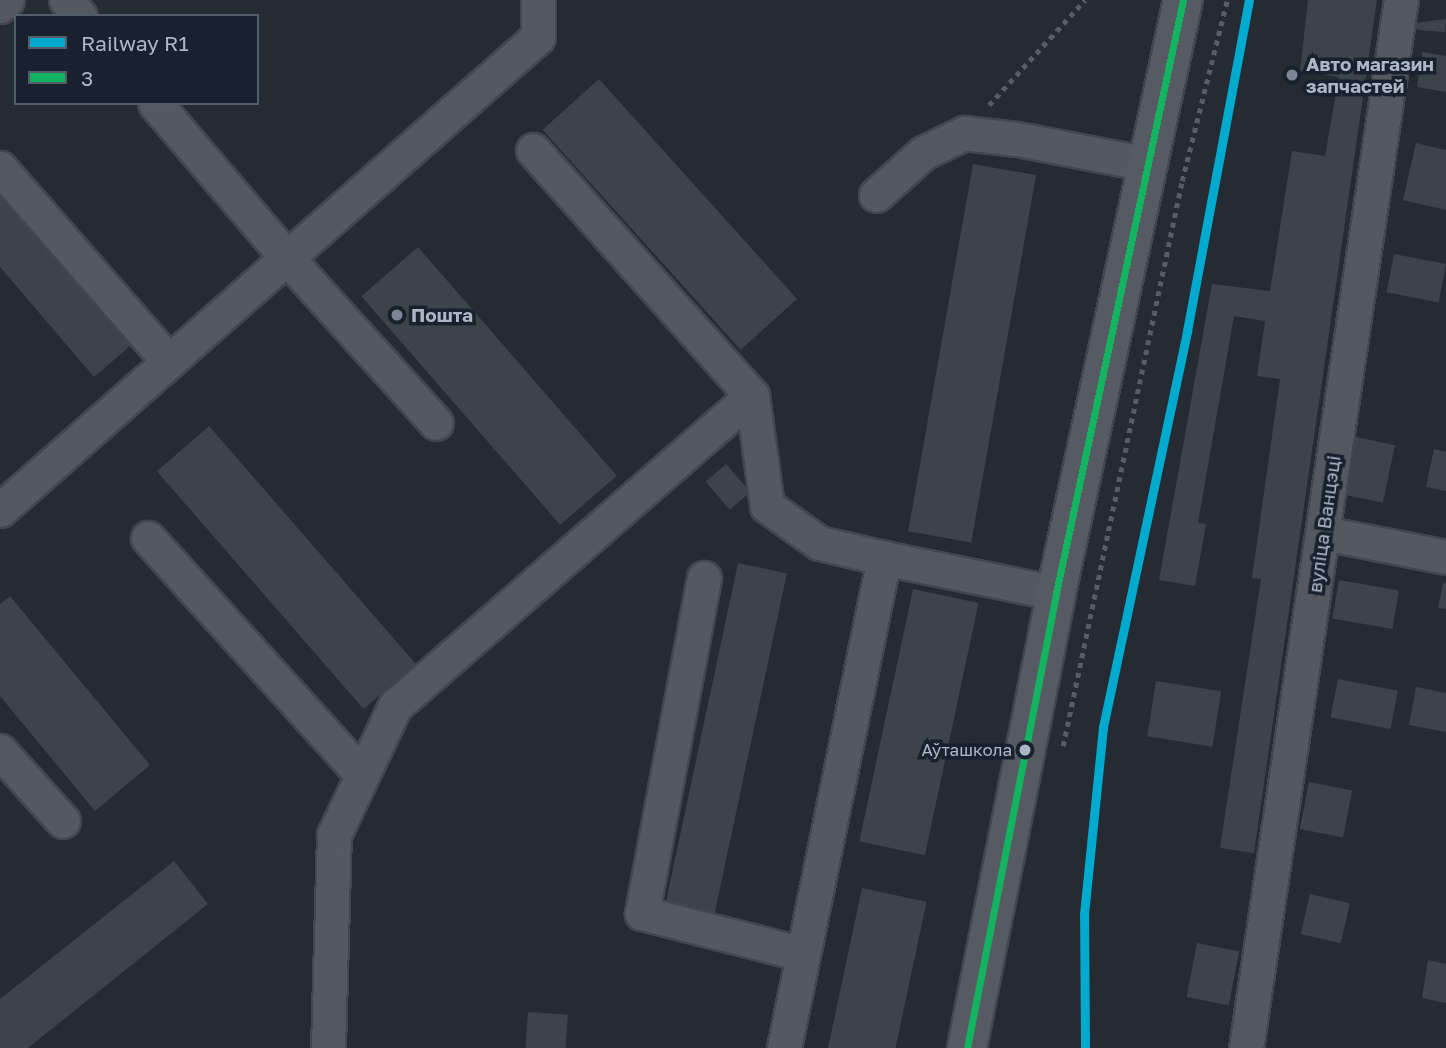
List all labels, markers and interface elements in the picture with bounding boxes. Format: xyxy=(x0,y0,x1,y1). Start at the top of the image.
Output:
legend xyxy=(14,14,259,105)
text: Railway R1 xyxy=(81,30,189,56)
place label: Авто магазин запчастей xyxy=(1306,53,1434,97)
text: 3 xyxy=(81,65,93,91)
marker: Авто магазин запчастей xyxy=(1284,67,1300,83)
place label: Пошта xyxy=(411,304,473,326)
marker: Пошта xyxy=(389,307,405,323)
street label: вуліца Ванцэці xyxy=(1303,454,1345,594)
place label: Аўташкола xyxy=(921,740,1012,760)
marker: Аўташкола xyxy=(1018,743,1032,757)

